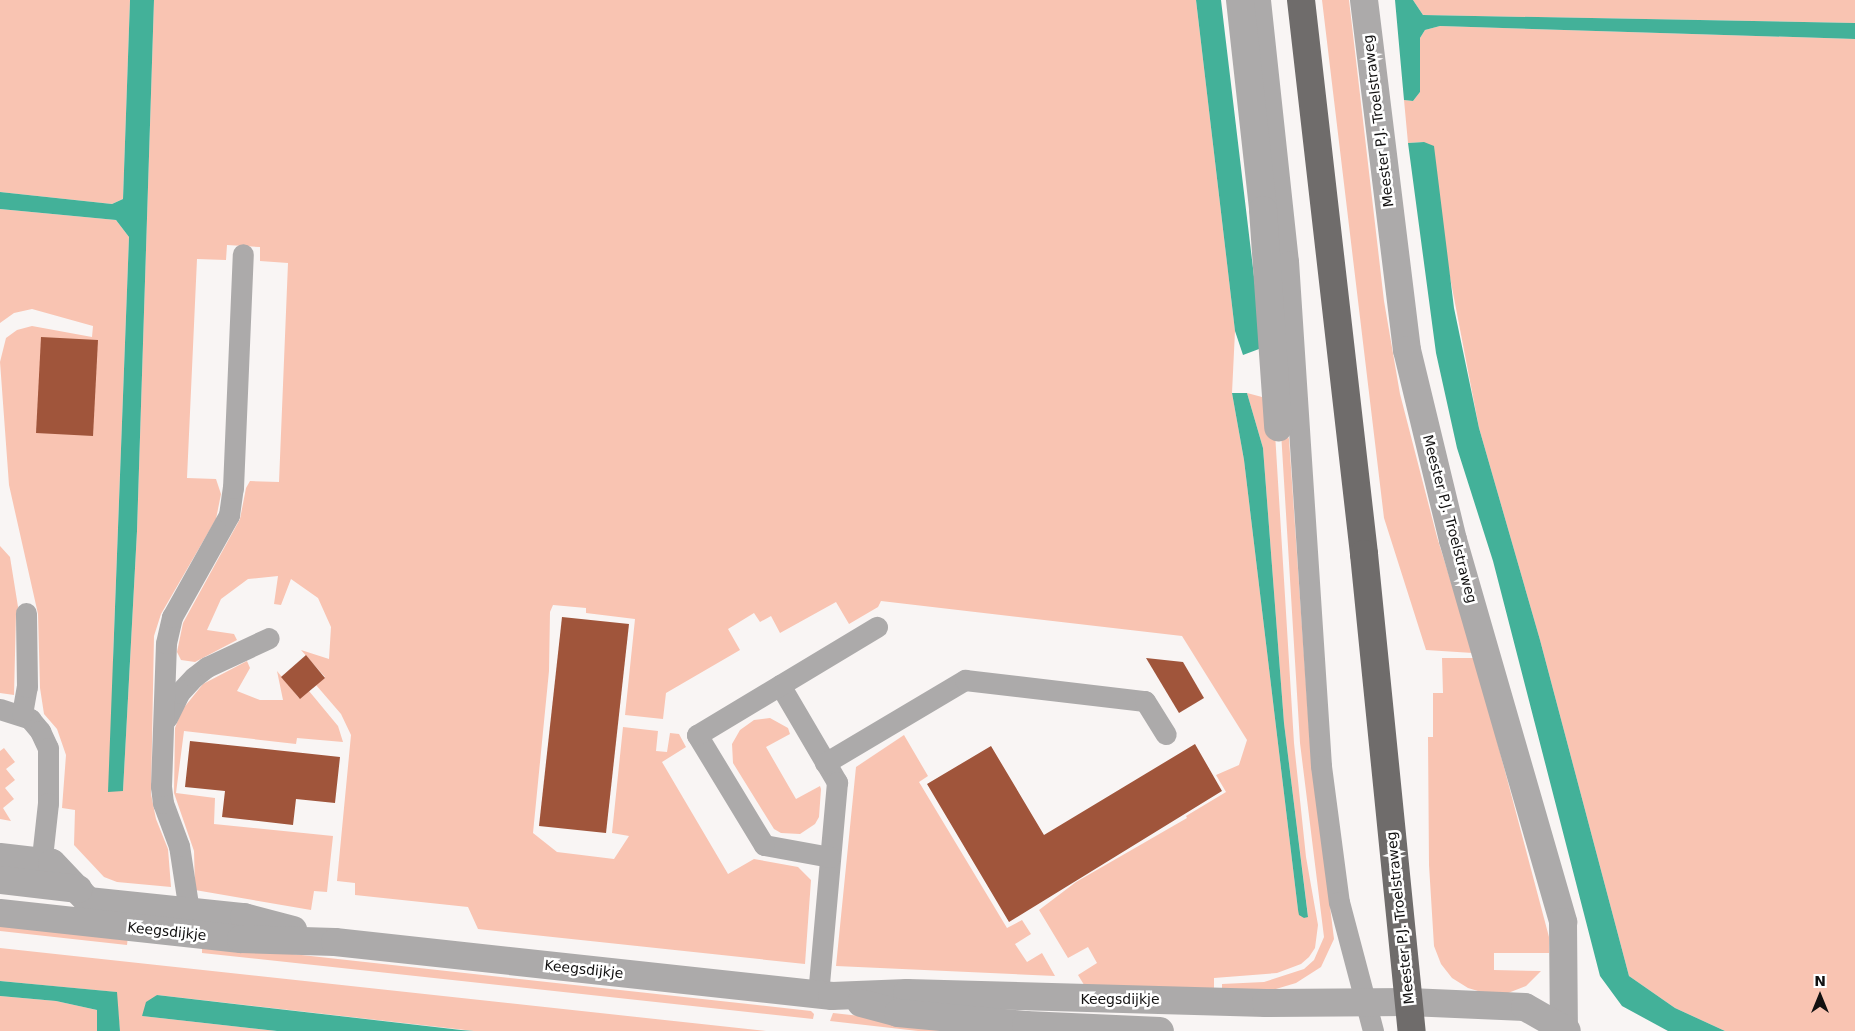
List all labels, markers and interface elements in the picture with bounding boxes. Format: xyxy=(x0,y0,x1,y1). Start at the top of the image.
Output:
street label: Meester P.J. Troelstraweg xyxy=(1359,34,1397,208)
street label: Meester P.J. Troelstraweg xyxy=(1419,433,1481,605)
street label: Meester P.J. Troelstraweg xyxy=(1383,831,1417,1005)
street label: Keegsdijkje xyxy=(127,919,207,943)
street label: Keegsdijkje xyxy=(544,957,624,981)
north arrow xyxy=(1795,971,1845,1021)
text: N xyxy=(1814,973,1826,989)
street label: Keegsdijkje xyxy=(1080,991,1160,1007)

